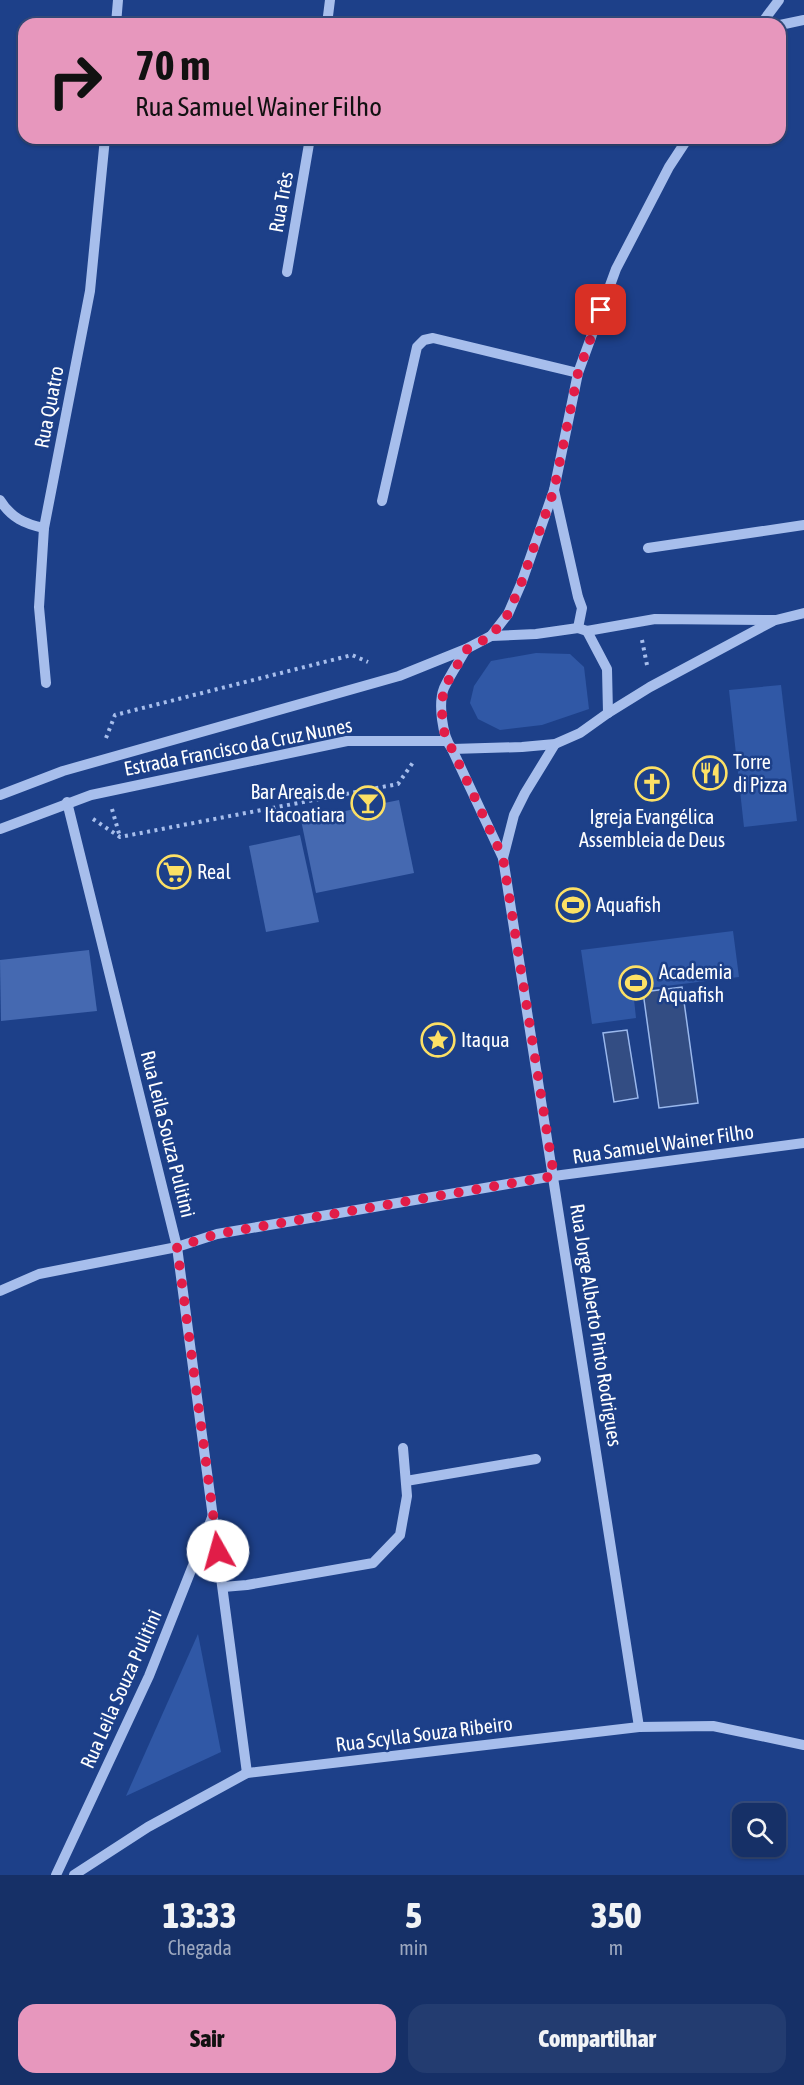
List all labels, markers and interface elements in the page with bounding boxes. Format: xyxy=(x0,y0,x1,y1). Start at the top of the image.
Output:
text: 70 m xyxy=(135,41,210,89)
icon: right xyxy=(36,42,114,120)
text: Rua Samuel Wainer Filho xyxy=(135,91,382,122)
street label: Rua Três xyxy=(264,170,297,234)
pin xyxy=(575,284,626,335)
icon: arrive xyxy=(584,293,617,326)
street label: Rua Quatro xyxy=(29,364,68,450)
street label: Estrada Francisco da Cruz Nunes xyxy=(122,713,354,780)
place label: Torre di Pizza xyxy=(733,750,788,796)
restaurant icon: Torre di Pizza xyxy=(692,755,728,791)
church icon: Igreja Evangélica Assembleia de Deus xyxy=(634,766,670,802)
place label: Bar Areais de Itacoatiara xyxy=(251,780,345,826)
bar icon: Bar Areais de Itacoatiara xyxy=(350,785,386,821)
place label: Igreja Evangélica Assembleia de Deus xyxy=(579,805,725,851)
supermarket icon: Real xyxy=(156,854,192,890)
place label: Real xyxy=(197,860,231,883)
sports icon: Aquafish xyxy=(555,887,591,923)
place label: Aquafish xyxy=(596,893,661,916)
place label: Academia Aquafish xyxy=(659,960,732,1006)
sports icon: Academia Aquafish xyxy=(618,965,654,1001)
place icon: Itaqua xyxy=(420,1022,456,1058)
place label: Itaqua xyxy=(461,1028,510,1051)
street label: Rua Leila Souza Pulitini xyxy=(137,1048,200,1220)
street label: Rua Samuel Wainer Filho xyxy=(571,1119,755,1168)
street label: Rua Jorge Alberto Pinto Rodrigues xyxy=(566,1202,627,1448)
position arrow xyxy=(186,1519,250,1583)
street label: Rua Leila Souza Pulitini xyxy=(75,1606,166,1772)
street label: Rua Scylla Souza Ribeiro xyxy=(334,1711,514,1756)
map controls xyxy=(732,1803,786,1857)
button: search xyxy=(732,1803,786,1857)
text: 13:33 xyxy=(163,1894,237,1936)
text: 5 xyxy=(405,1894,422,1936)
text: 350 xyxy=(591,1894,641,1936)
text: Chegada xyxy=(168,1936,232,1959)
text: min xyxy=(399,1936,428,1959)
text: m xyxy=(609,1936,623,1959)
button: Sair xyxy=(18,2004,396,2073)
button: Compartilhar xyxy=(408,2004,786,2073)

